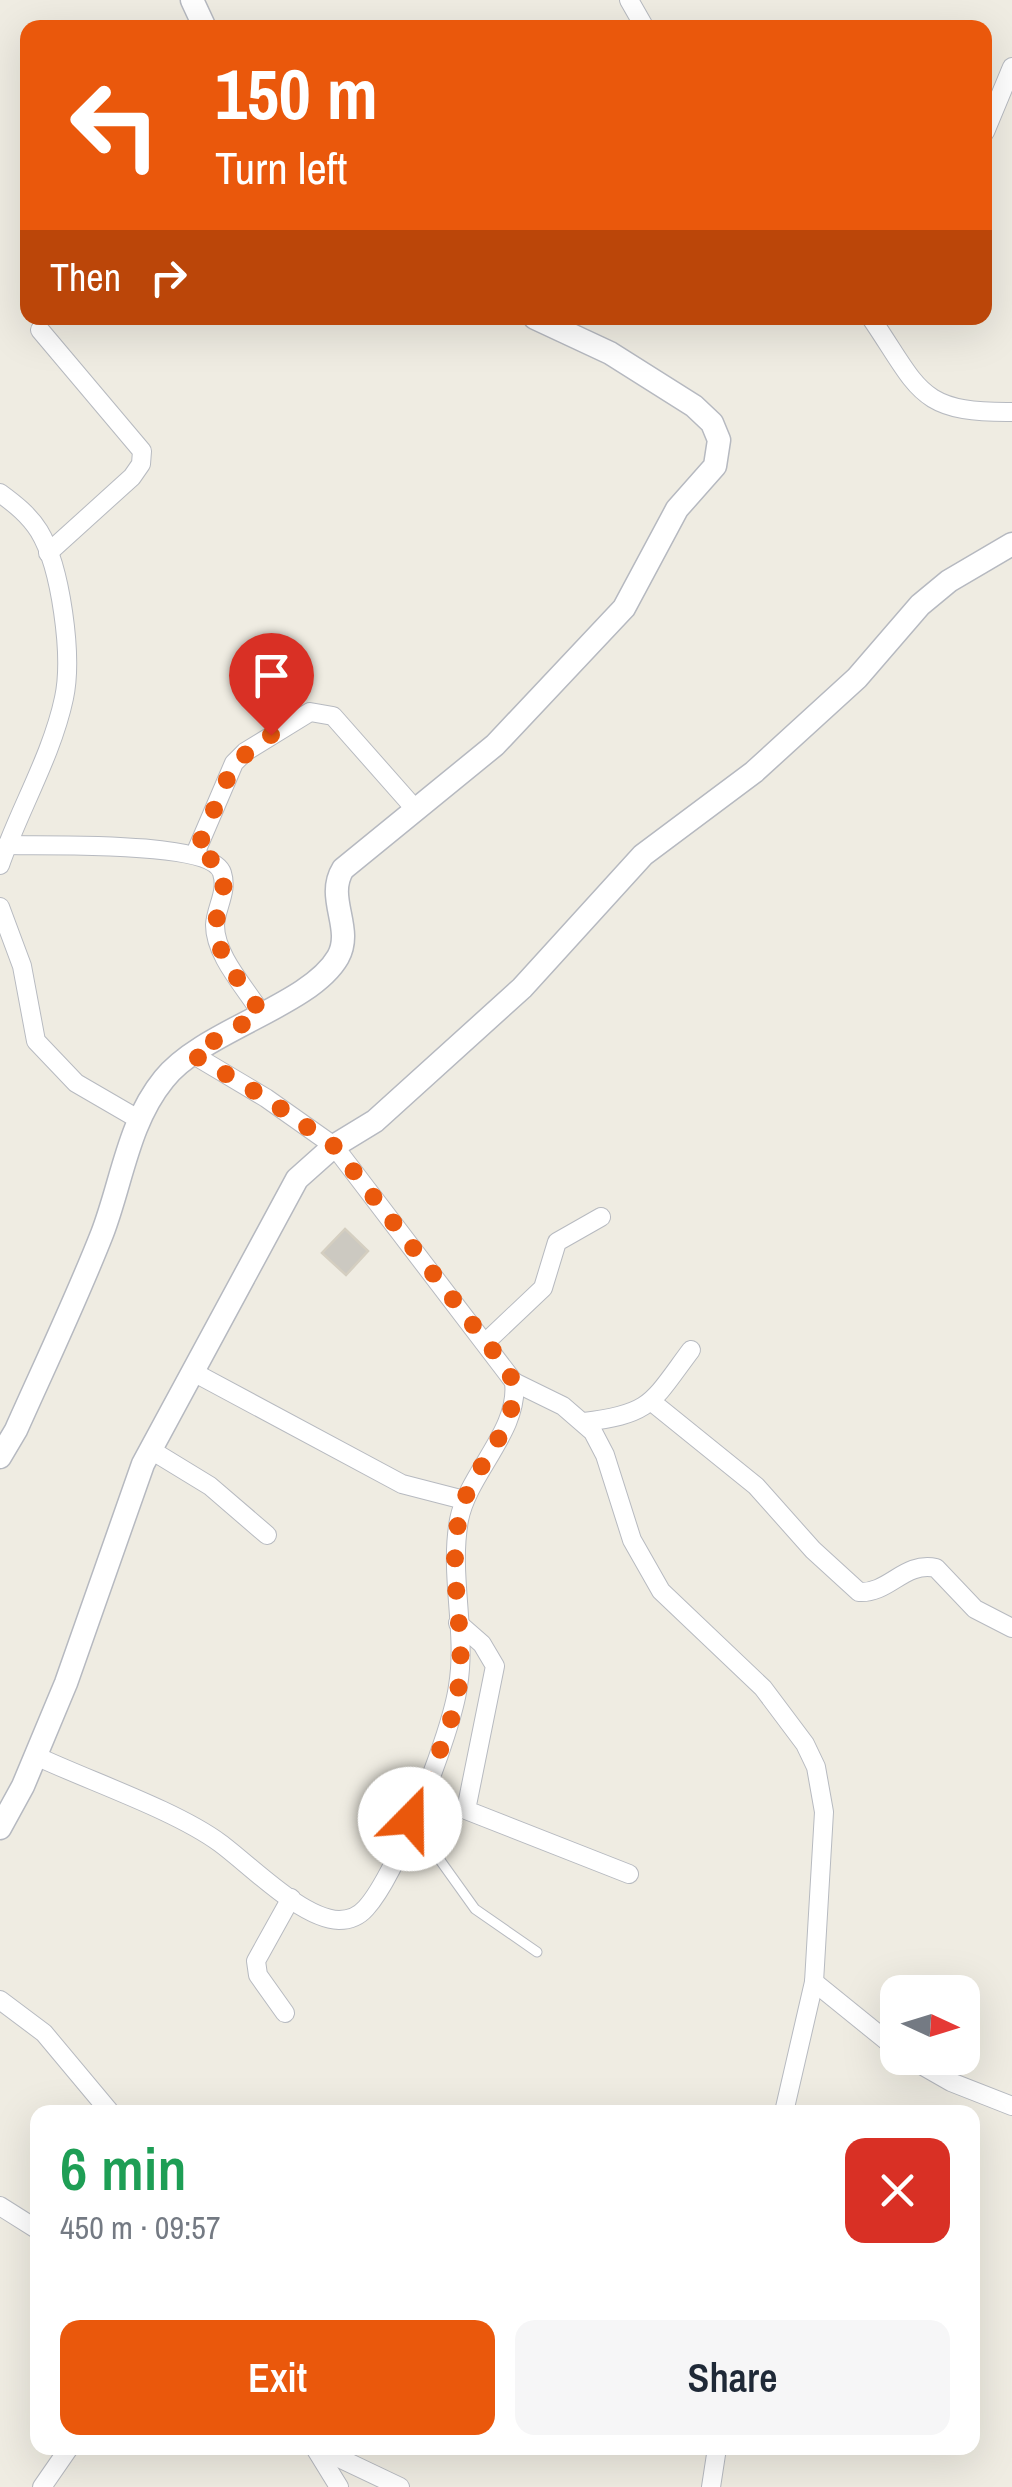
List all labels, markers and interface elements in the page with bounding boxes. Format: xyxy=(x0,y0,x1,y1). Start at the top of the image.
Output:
text: 150 m xyxy=(215,47,378,141)
icon: left xyxy=(50,60,180,190)
text: Turn left xyxy=(215,137,347,198)
icon: right xyxy=(141,250,196,305)
text: Then xyxy=(50,252,121,303)
pin xyxy=(229,633,314,736)
icon: arrive xyxy=(244,648,299,703)
position arrow xyxy=(358,1767,462,1871)
north arrow xyxy=(880,1975,980,2075)
map controls xyxy=(880,1975,980,2075)
text: 6 min xyxy=(60,2128,187,2209)
button: close xyxy=(845,2138,950,2243)
text: 450 m · 09:57 xyxy=(60,2206,220,2249)
button: Exit xyxy=(60,2320,495,2435)
button: Share xyxy=(515,2320,950,2435)

